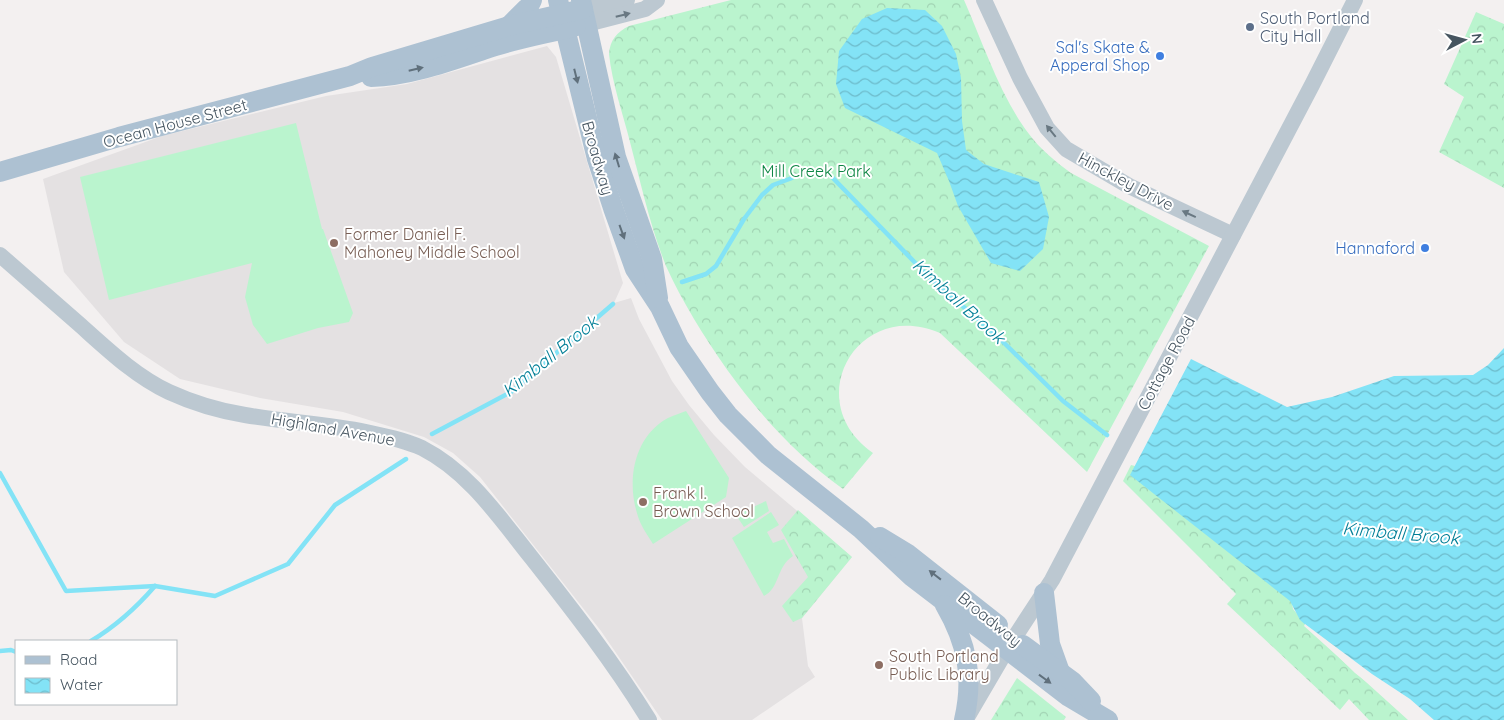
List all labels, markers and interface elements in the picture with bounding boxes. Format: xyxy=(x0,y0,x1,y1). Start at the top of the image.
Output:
place label: South Portland City Hall xyxy=(1260,8,1370,46)
one-way arrow xyxy=(616,11,631,19)
north arrow xyxy=(1439,15,1489,65)
marker: South Portland City Hall xyxy=(1244,21,1256,33)
text: N xyxy=(1467,33,1486,45)
place label: Sal's Skate & Apperal Shop xyxy=(1050,37,1150,75)
marker: Sal's Skate & Apperal Shop xyxy=(1154,50,1166,62)
one-way arrow xyxy=(408,65,423,73)
one-way arrow xyxy=(572,69,580,84)
street label: Ocean House Street xyxy=(101,94,249,152)
street label: Broadway xyxy=(578,119,618,197)
one-way arrow xyxy=(1045,125,1056,138)
street label: Hinckley Drive xyxy=(1075,147,1177,215)
one-way arrow xyxy=(613,152,621,167)
park label: Mill Creek Park xyxy=(761,161,871,181)
one-way arrow xyxy=(1182,210,1196,218)
place label: Former Daniel F. Mahoney Middle School xyxy=(344,224,520,262)
one-way arrow xyxy=(619,225,626,240)
marker: Former Daniel F. Mahoney Middle School xyxy=(328,237,340,249)
place label: Hannaford xyxy=(1335,238,1415,258)
marker: Hannaford xyxy=(1419,242,1431,254)
water label: Kimball Brook xyxy=(908,253,1011,350)
water label: Kimball Brook xyxy=(497,309,604,402)
street label: Cottage Road xyxy=(1133,313,1199,413)
street label: Highland Avenue xyxy=(269,408,397,450)
place label: Frank I. Brown School xyxy=(653,483,754,521)
marker: Frank I. Brown School xyxy=(637,496,649,508)
water label: Kimball Brook xyxy=(1342,516,1462,550)
one-way arrow xyxy=(929,569,942,580)
street label: Broadway xyxy=(954,587,1026,651)
legend xyxy=(15,640,178,705)
place label: South Portland Public Library xyxy=(889,646,999,684)
text: Road xyxy=(60,650,97,669)
marker: South Portland Public Library xyxy=(873,659,885,671)
one-way arrow xyxy=(1038,674,1051,685)
text: Water xyxy=(60,675,103,694)

